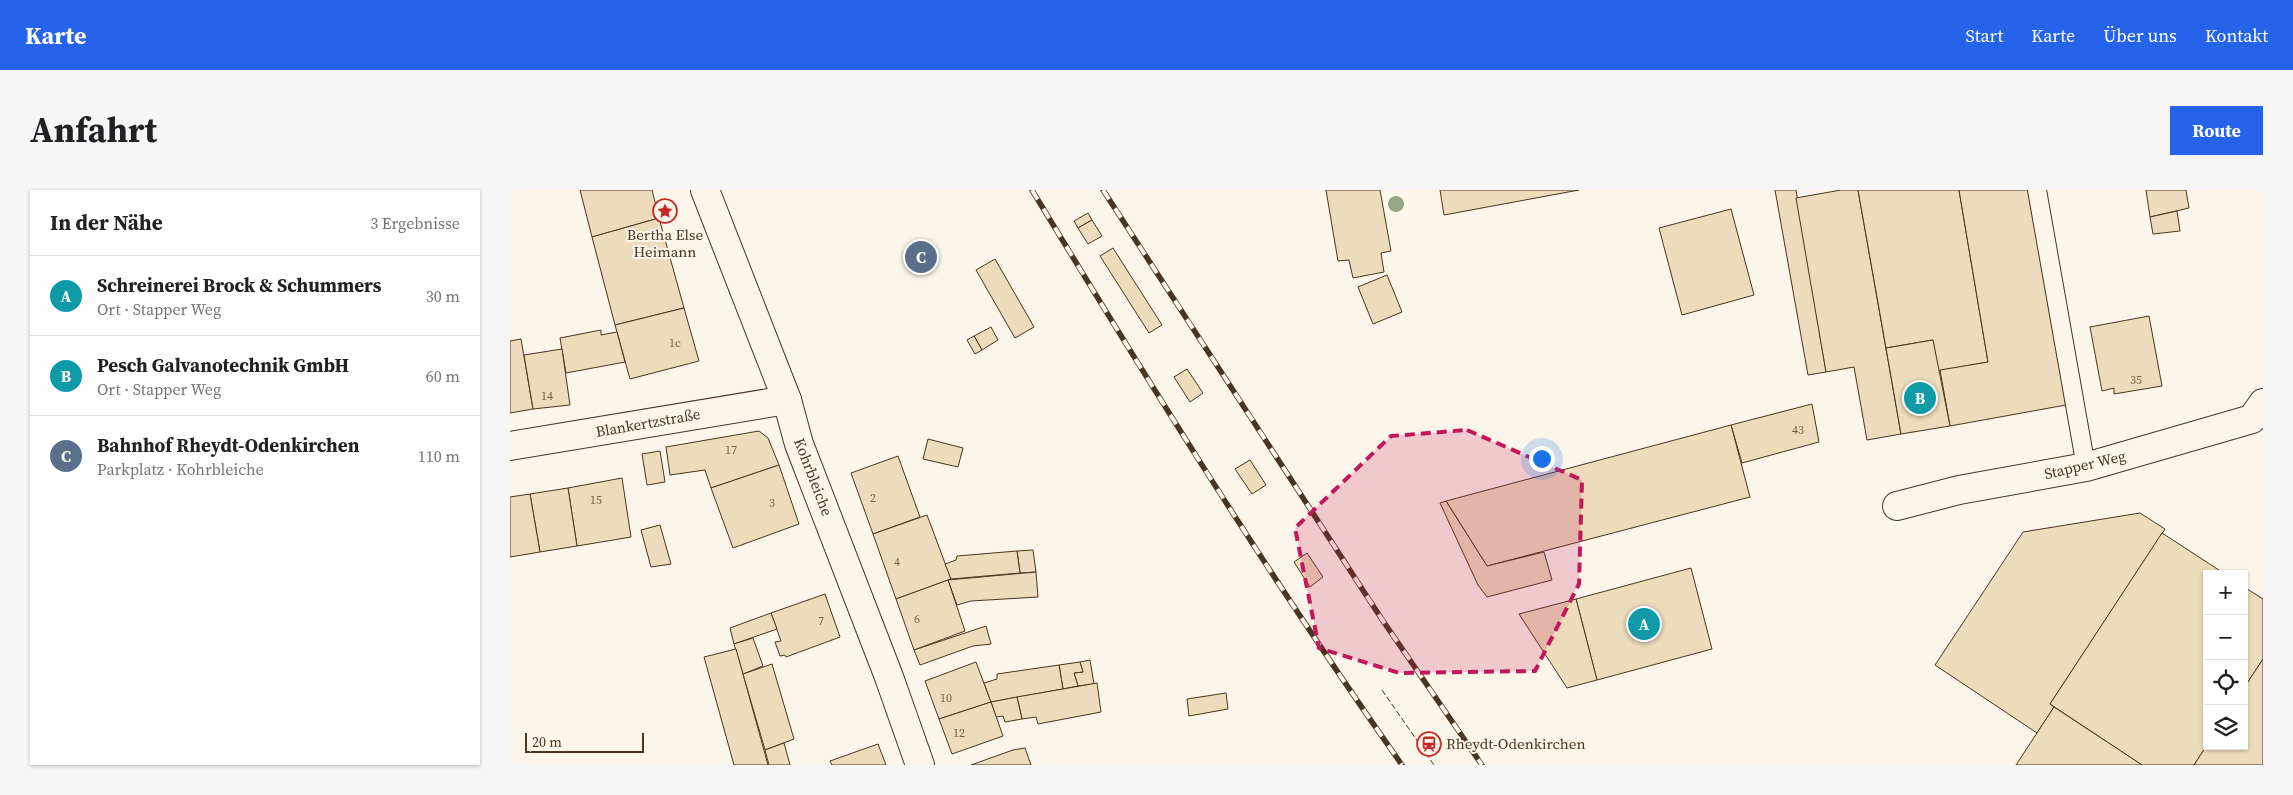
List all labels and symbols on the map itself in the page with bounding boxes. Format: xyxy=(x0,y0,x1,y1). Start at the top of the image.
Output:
place icon: Bertha Else Heimann xyxy=(652,198,678,224)
place label: Bertha Else Heimann xyxy=(627,224,704,262)
pin: C xyxy=(905,238,937,276)
house number: 1c xyxy=(669,335,681,351)
house number: 35 xyxy=(2130,372,2142,388)
pin: B xyxy=(1904,379,1936,417)
house number: 14 xyxy=(541,388,553,404)
street label: Blankertzstraße xyxy=(594,403,702,442)
house number: 43 xyxy=(1792,422,1804,438)
street label: Kohrbleiche xyxy=(789,435,838,519)
house number: 17 xyxy=(725,442,737,458)
street label: Stapper Weg xyxy=(2042,445,2128,484)
your location xyxy=(1529,446,1555,472)
house number: 2 xyxy=(870,490,876,506)
house number: 15 xyxy=(590,492,602,508)
house number: 3 xyxy=(769,495,775,511)
house number: 4 xyxy=(894,554,900,570)
pin: A xyxy=(1628,605,1660,643)
house number: 6 xyxy=(914,611,920,627)
house number: 7 xyxy=(818,613,824,629)
house number: 10 xyxy=(940,690,952,706)
house number: 12 xyxy=(953,725,965,741)
scale bar xyxy=(525,730,644,753)
station icon: Rheydt-Odenkirchen xyxy=(1416,731,1442,757)
place label: Rheydt-Odenkirchen xyxy=(1446,733,1586,754)

